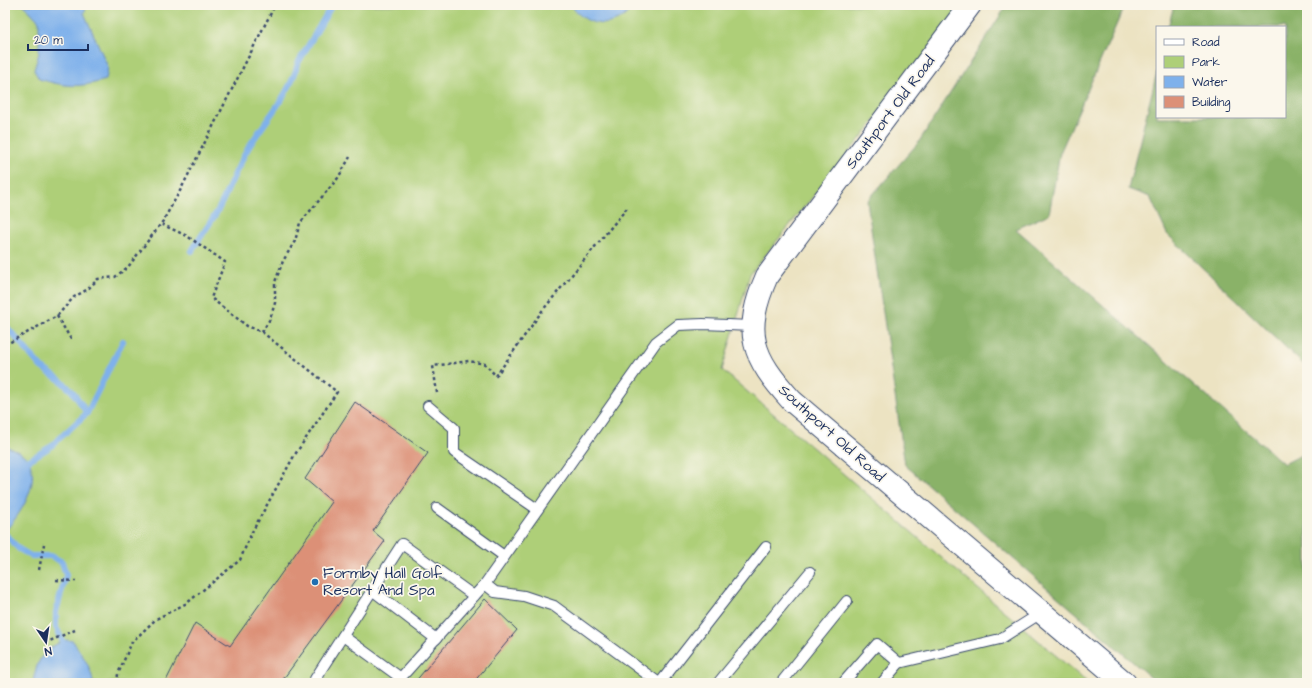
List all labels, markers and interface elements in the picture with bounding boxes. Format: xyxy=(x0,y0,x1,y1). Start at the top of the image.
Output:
scale bar xyxy=(28,26,88,52)
legend xyxy=(1156,26,1286,118)
text: 20 m xyxy=(34,32,63,49)
text: Road xyxy=(1192,34,1220,51)
street label: Southport Old Road xyxy=(841,51,940,173)
text: Park xyxy=(1192,54,1220,71)
text: Water xyxy=(1192,74,1228,91)
text: Building xyxy=(1192,94,1230,112)
street label: Southport Old Road xyxy=(774,380,890,487)
place label: Formby Hall Golf Resort And Spa xyxy=(323,563,442,601)
marker: Formby Hall Golf Resort And Spa xyxy=(310,577,320,587)
north arrow xyxy=(26,622,66,662)
text: N xyxy=(43,643,53,659)

